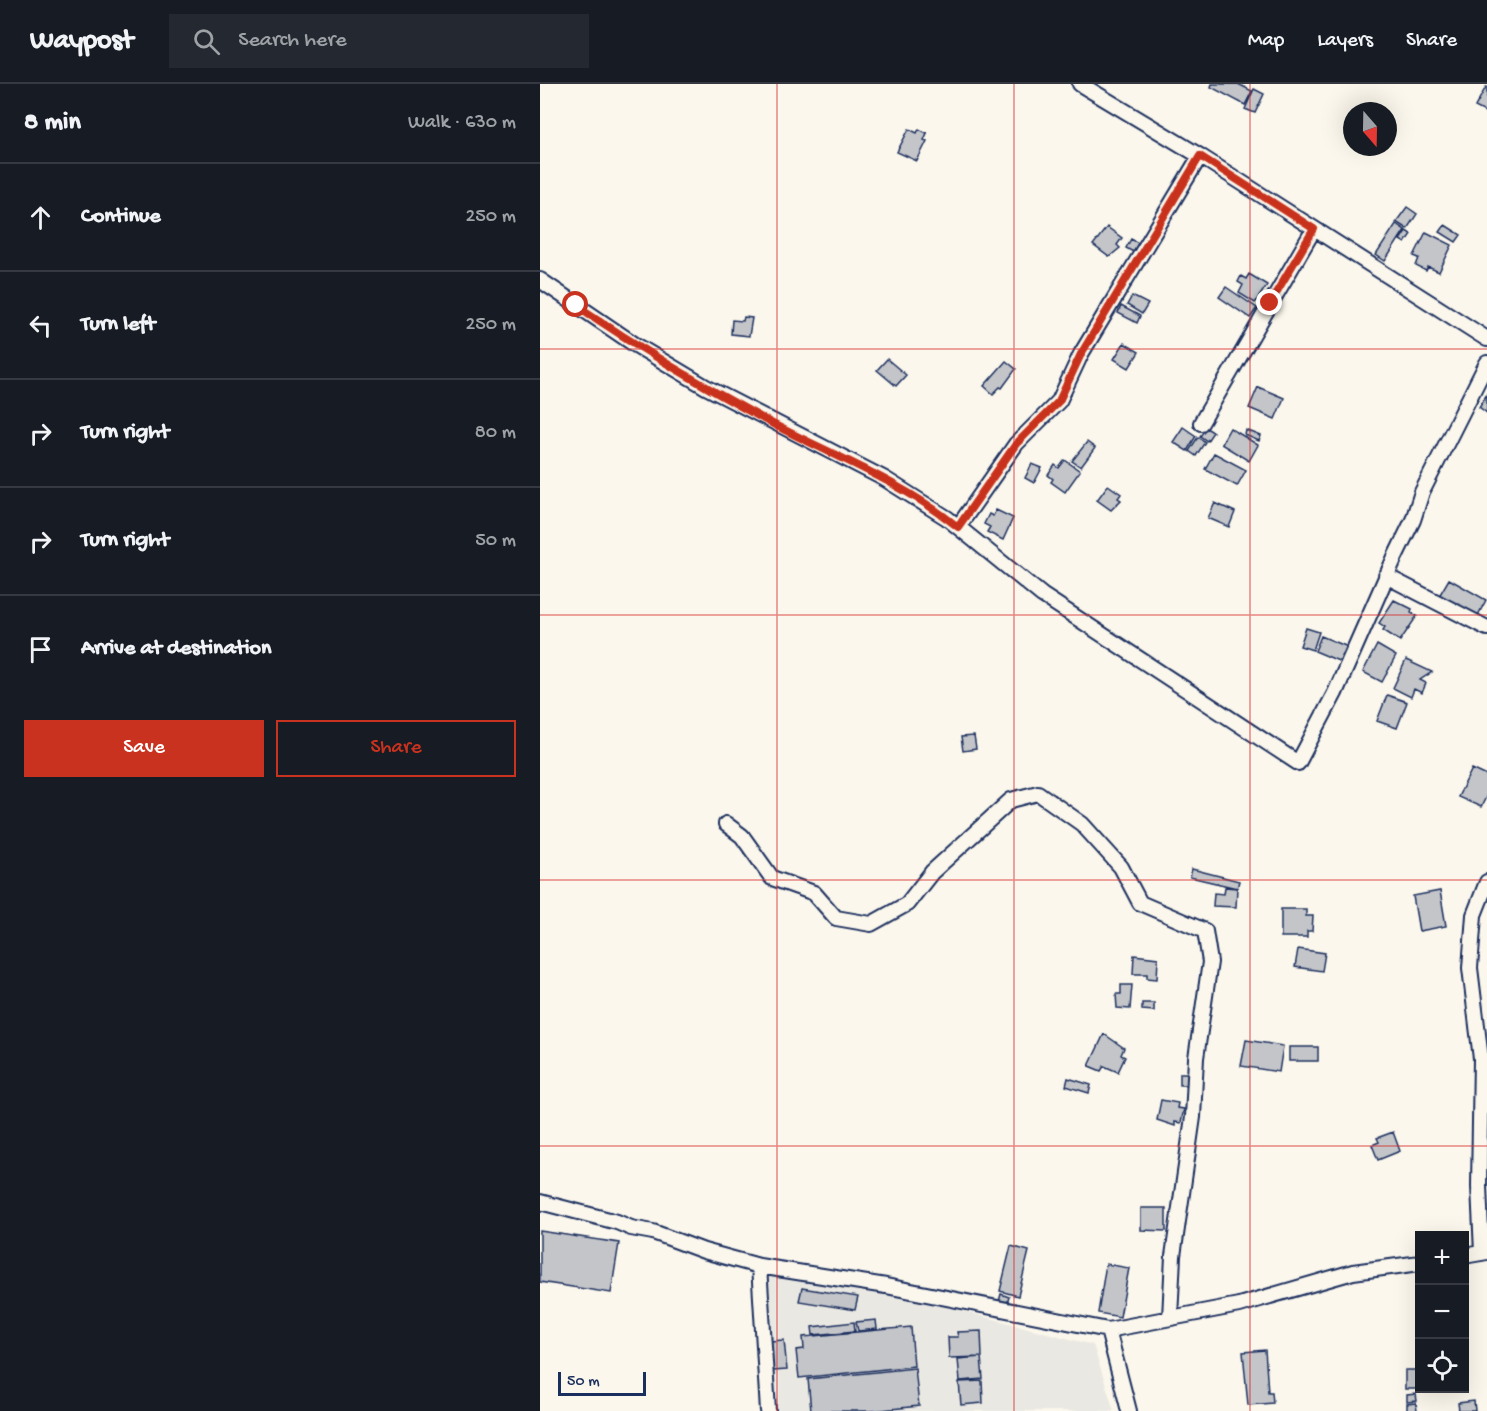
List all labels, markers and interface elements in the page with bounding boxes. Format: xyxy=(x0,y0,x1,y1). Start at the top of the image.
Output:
search box xyxy=(169,14,589,68)
text: Waypost xyxy=(30,25,133,58)
icon: search xyxy=(190,25,223,58)
text: Search here xyxy=(238,28,347,54)
text: Map xyxy=(1248,29,1284,54)
text: Layers xyxy=(1317,29,1373,54)
text: Share xyxy=(1406,29,1457,54)
north arrow xyxy=(1343,102,1397,156)
text: 8 min xyxy=(24,108,81,139)
text: Walk · 630 m xyxy=(408,112,516,135)
icon: ahead xyxy=(24,201,57,234)
text: Continue xyxy=(81,204,161,230)
text: 250 m xyxy=(465,206,516,229)
route end xyxy=(1256,289,1282,315)
route start xyxy=(562,291,588,317)
icon: left xyxy=(24,309,57,342)
text: Turn left xyxy=(81,312,155,338)
text: 250 m xyxy=(465,314,516,337)
icon: right xyxy=(24,417,57,450)
text: Turn right xyxy=(81,420,169,446)
text: 80 m xyxy=(475,422,516,445)
icon: right xyxy=(24,525,57,558)
text: Turn right xyxy=(81,528,169,554)
text: 50 m xyxy=(475,530,516,553)
icon: arrive xyxy=(24,633,57,666)
text: Arrive at destination xyxy=(81,636,271,662)
button: Save xyxy=(24,720,264,777)
button: Share xyxy=(276,720,516,777)
map controls xyxy=(1415,1231,1469,1393)
button: + xyxy=(1415,1231,1469,1285)
button: − xyxy=(1415,1285,1469,1339)
button: locate xyxy=(1415,1339,1469,1393)
scale bar xyxy=(558,1369,646,1396)
text: 50 m xyxy=(567,1373,600,1392)

